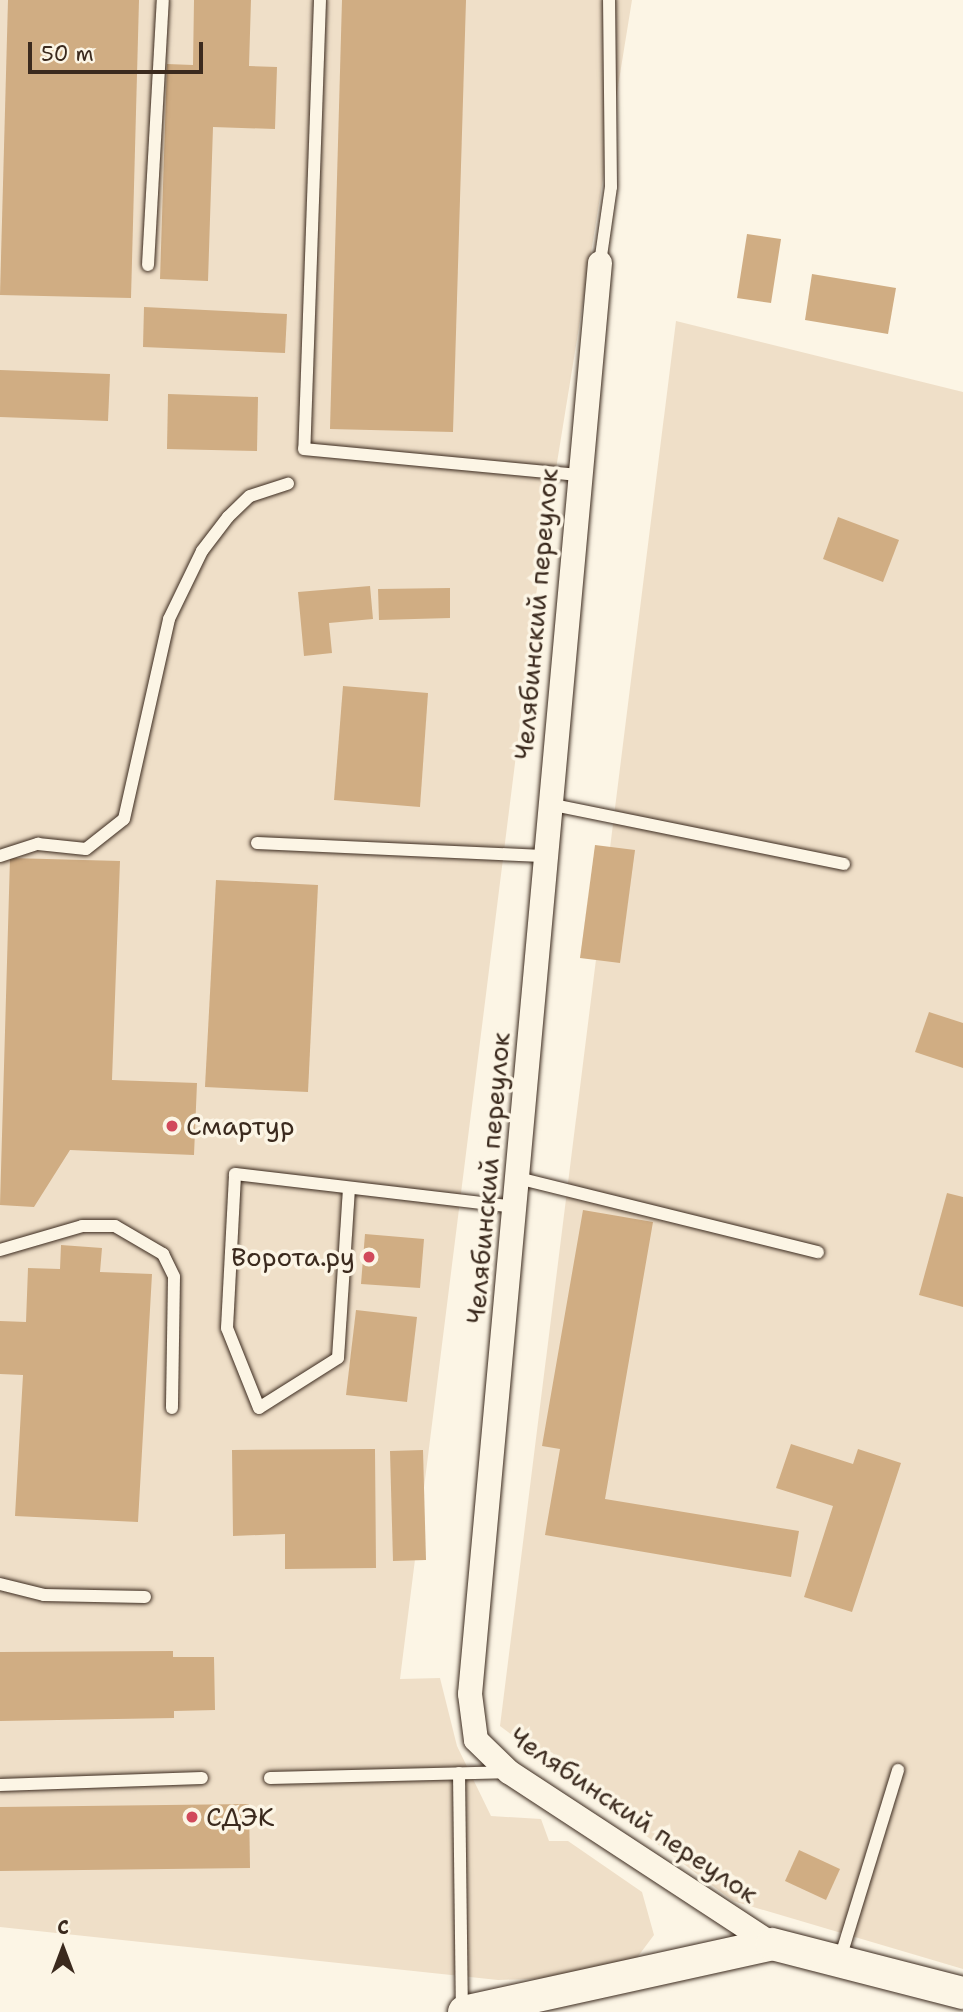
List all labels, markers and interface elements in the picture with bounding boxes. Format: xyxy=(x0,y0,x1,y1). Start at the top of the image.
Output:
scale bar xyxy=(32,28,206,72)
text: 50 m xyxy=(41,40,94,68)
street label: Челябинский переулок xyxy=(508,467,564,761)
street label: Челябинский переулок xyxy=(460,1031,516,1325)
place label: Смартур xyxy=(186,1110,295,1142)
marker: Смартур xyxy=(164,1118,180,1134)
place label: Ворота.ру xyxy=(231,1241,355,1273)
marker: Ворота.ру xyxy=(361,1249,377,1265)
street label: Челябинский переулок xyxy=(504,1720,764,1910)
place label: СДЭК xyxy=(206,1801,275,1833)
marker: СДЭК xyxy=(184,1809,200,1825)
north arrow xyxy=(28,1914,98,1984)
text: С xyxy=(57,1915,69,1940)

